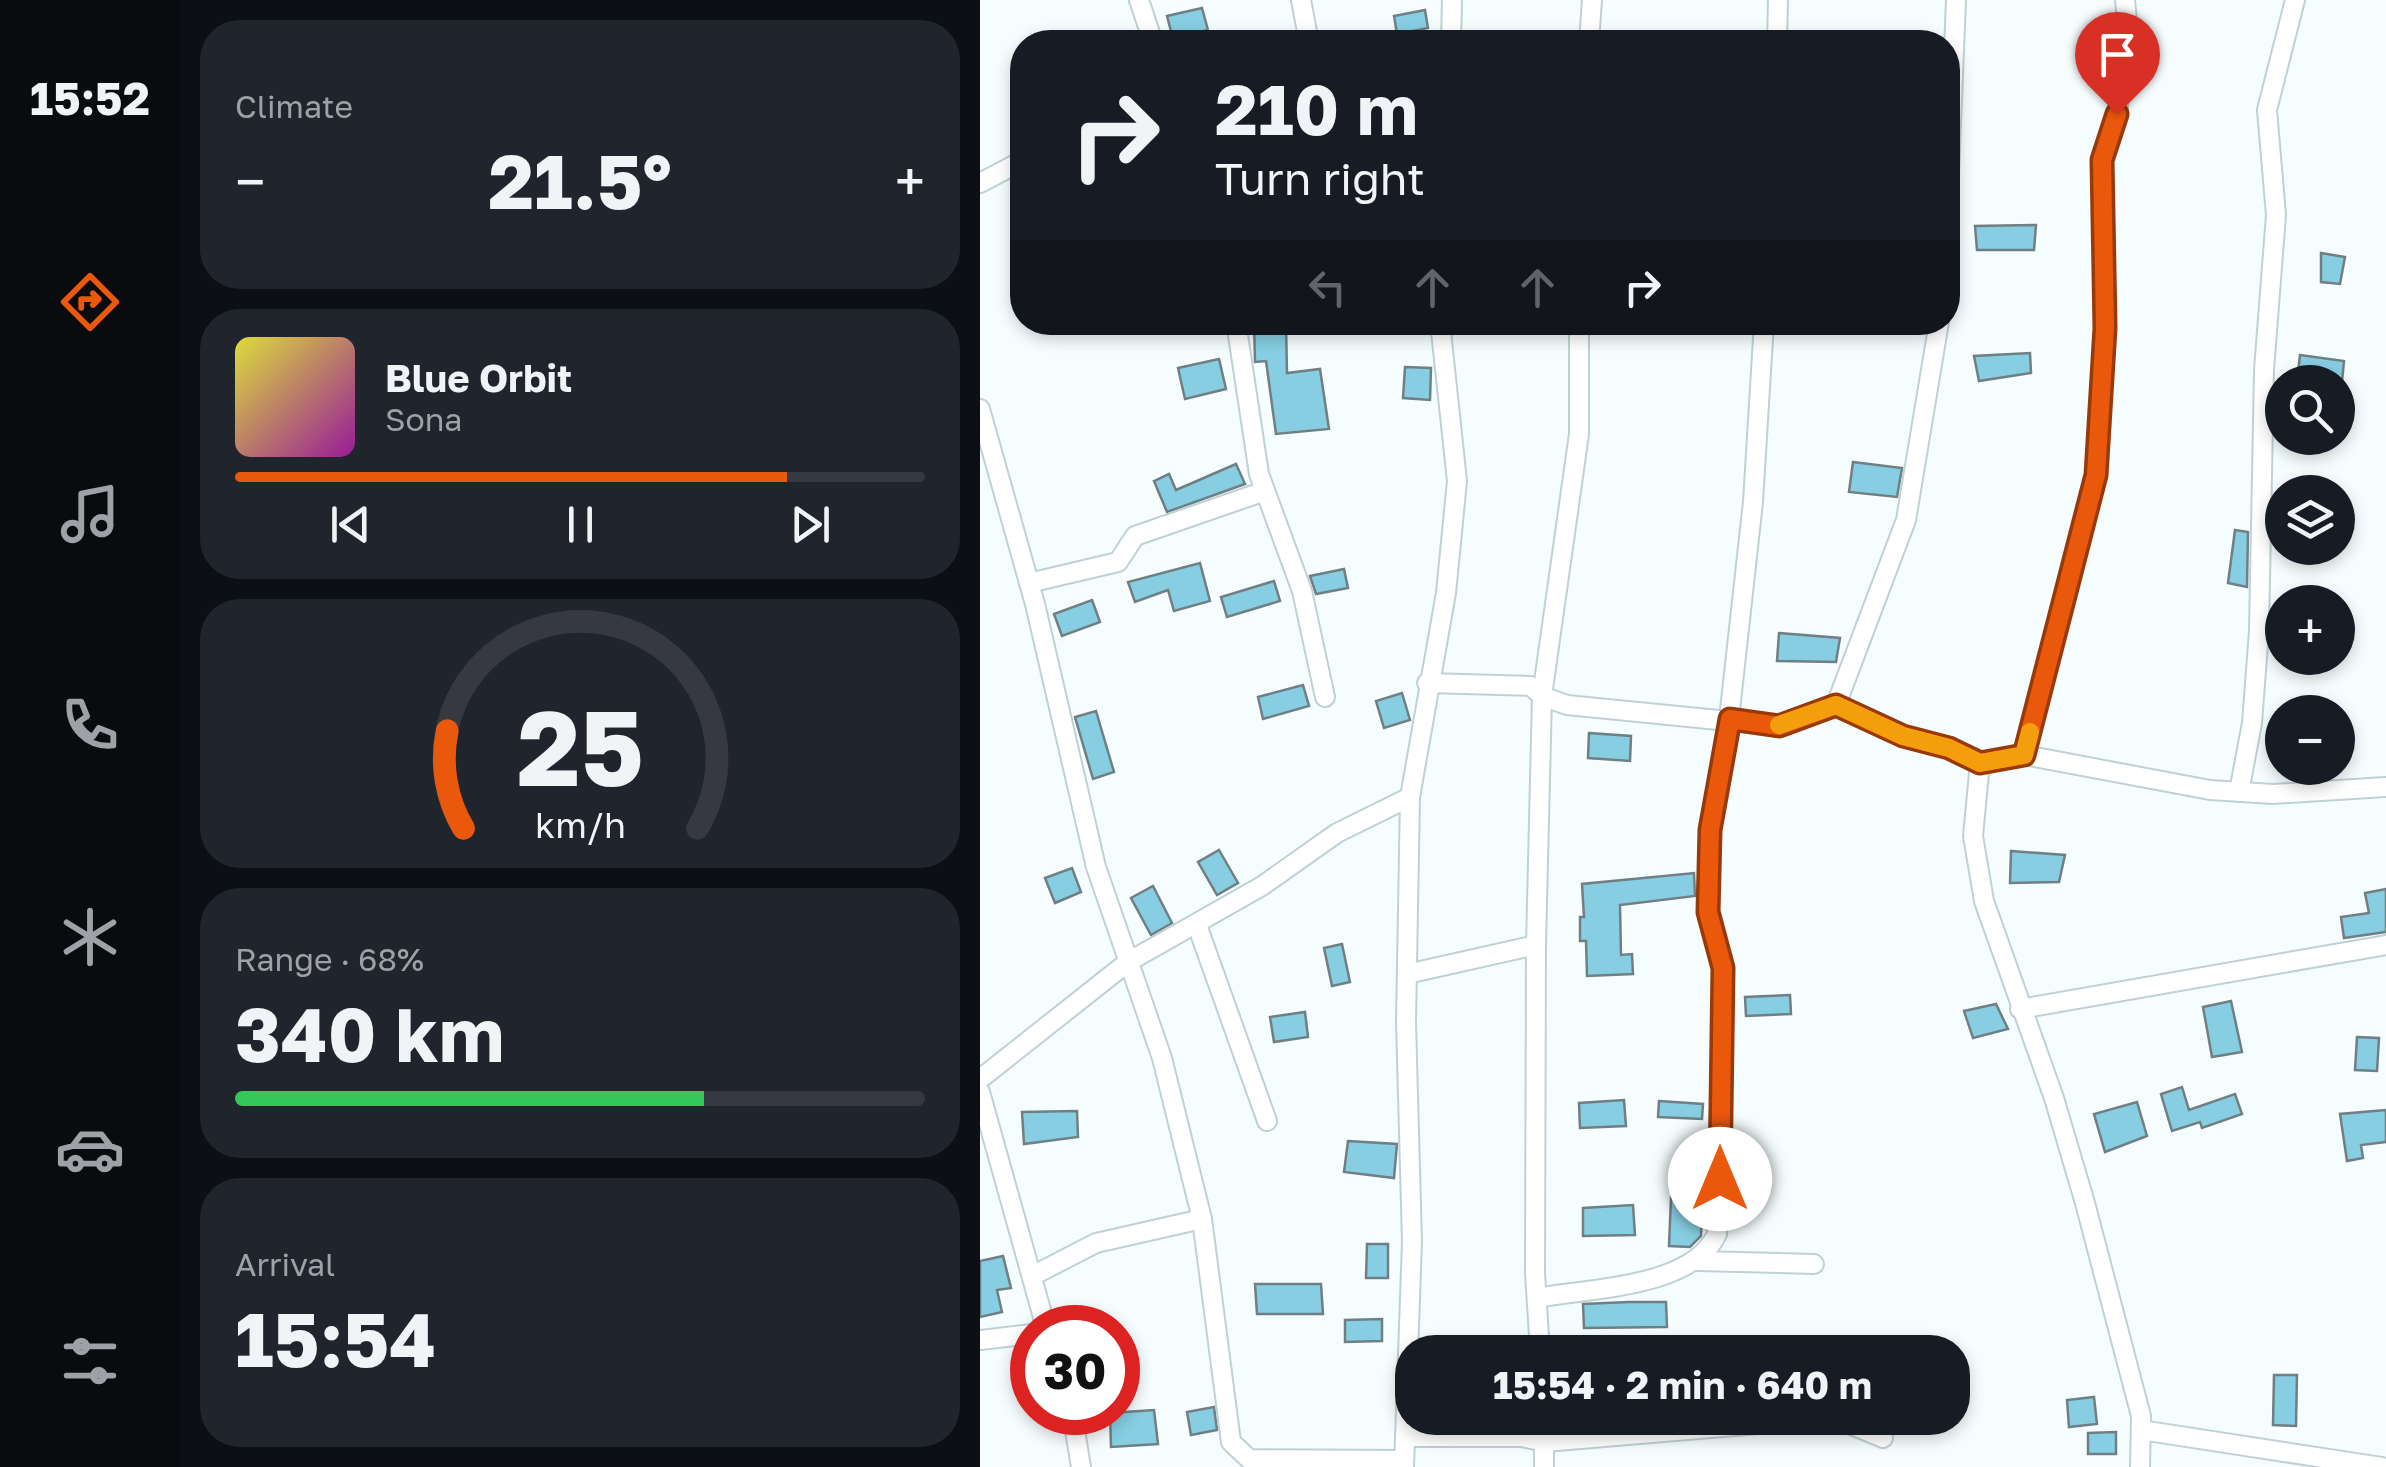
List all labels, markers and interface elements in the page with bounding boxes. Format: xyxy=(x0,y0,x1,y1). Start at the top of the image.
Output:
pin xyxy=(2075,12,2160,115)
icon: arrive xyxy=(2090,27,2145,82)
text: 210 m xyxy=(1215,66,1418,150)
icon: right xyxy=(1050,70,1180,200)
text: 15:52 xyxy=(30,71,150,125)
text: Climate xyxy=(235,87,353,125)
text: 21.5° xyxy=(488,135,672,226)
text: − xyxy=(235,148,265,214)
text: + xyxy=(895,148,925,214)
text: Turn right xyxy=(1215,151,1425,205)
icon: left xyxy=(1300,260,1355,315)
icon: ahead xyxy=(1405,260,1460,315)
icon: ahead xyxy=(1510,260,1565,315)
icon: right xyxy=(1615,260,1670,315)
icon: directions xyxy=(55,267,125,337)
text: Blue Orbit xyxy=(385,355,572,400)
map controls xyxy=(2265,365,2355,785)
button: search xyxy=(2265,365,2355,455)
text: Sona xyxy=(385,400,462,438)
button: layers xyxy=(2265,475,2355,565)
icon: music xyxy=(55,479,125,549)
icon: previous xyxy=(323,497,378,552)
icon: pause xyxy=(553,497,608,552)
icon: next xyxy=(783,497,838,552)
button: + xyxy=(2265,585,2355,675)
text: 25 xyxy=(517,684,643,809)
icon: phone xyxy=(55,690,125,760)
button: − xyxy=(2265,695,2355,785)
text: km/h xyxy=(535,803,625,846)
icon: climate xyxy=(55,902,125,972)
text: Range · 68% xyxy=(235,940,424,978)
text: 340 km xyxy=(235,988,504,1079)
icon: car xyxy=(55,1114,125,1184)
position arrow xyxy=(1668,1127,1772,1231)
text: Arrival xyxy=(235,1245,335,1283)
text: 15:54 xyxy=(235,1293,436,1384)
speed limit sign: 30 xyxy=(1010,1305,1140,1435)
icon: filters xyxy=(55,1326,125,1396)
text: 15:54 · 2 min · 640 m xyxy=(1493,1362,1872,1407)

